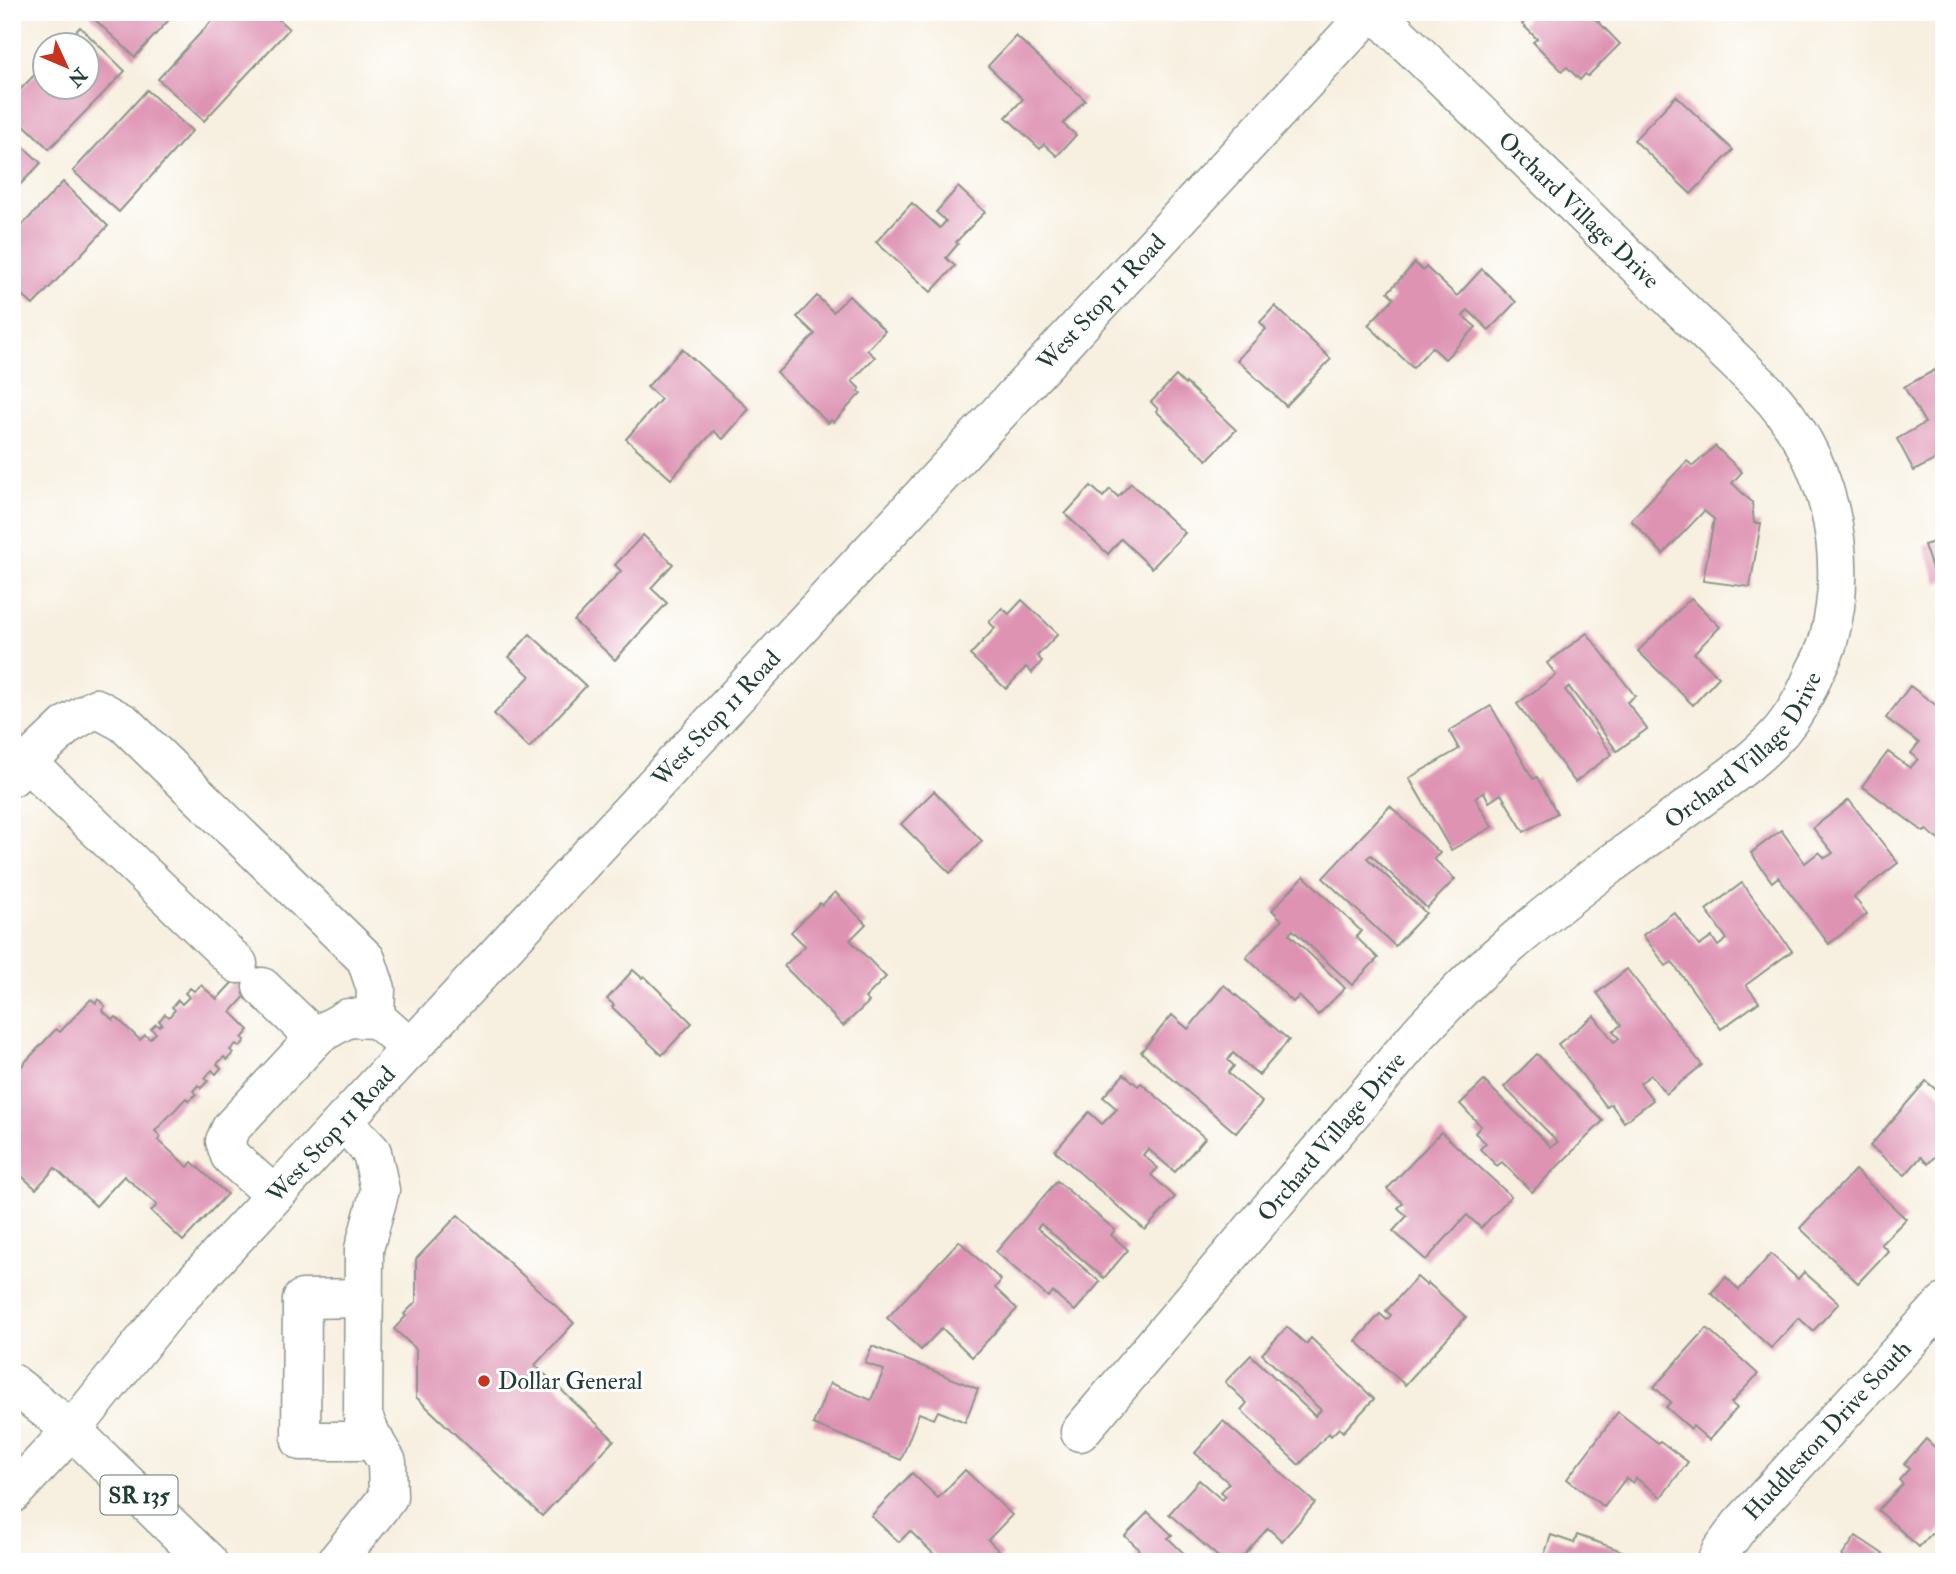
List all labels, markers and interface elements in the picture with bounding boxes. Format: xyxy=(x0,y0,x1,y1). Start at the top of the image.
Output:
north arrow xyxy=(32,32,102,102)
text: N xyxy=(62,62,93,92)
street label: Orchard Village Drive xyxy=(1491,125,1666,296)
street label: West Stop 11 Road xyxy=(1030,227,1173,378)
street label: West Stop 11 Road xyxy=(645,643,788,794)
street label: Orchard Village Drive xyxy=(1658,667,1829,836)
street label: Orchard Village Drive xyxy=(1251,1045,1413,1228)
street label: West Stop 11 Road xyxy=(260,1060,402,1210)
street label: Huddleston Drive South xyxy=(1737,1334,1918,1527)
place label: Dollar General xyxy=(498,1366,643,1397)
marker: Dollar General xyxy=(476,1373,492,1389)
road number: SR 135 xyxy=(100,1476,178,1514)

